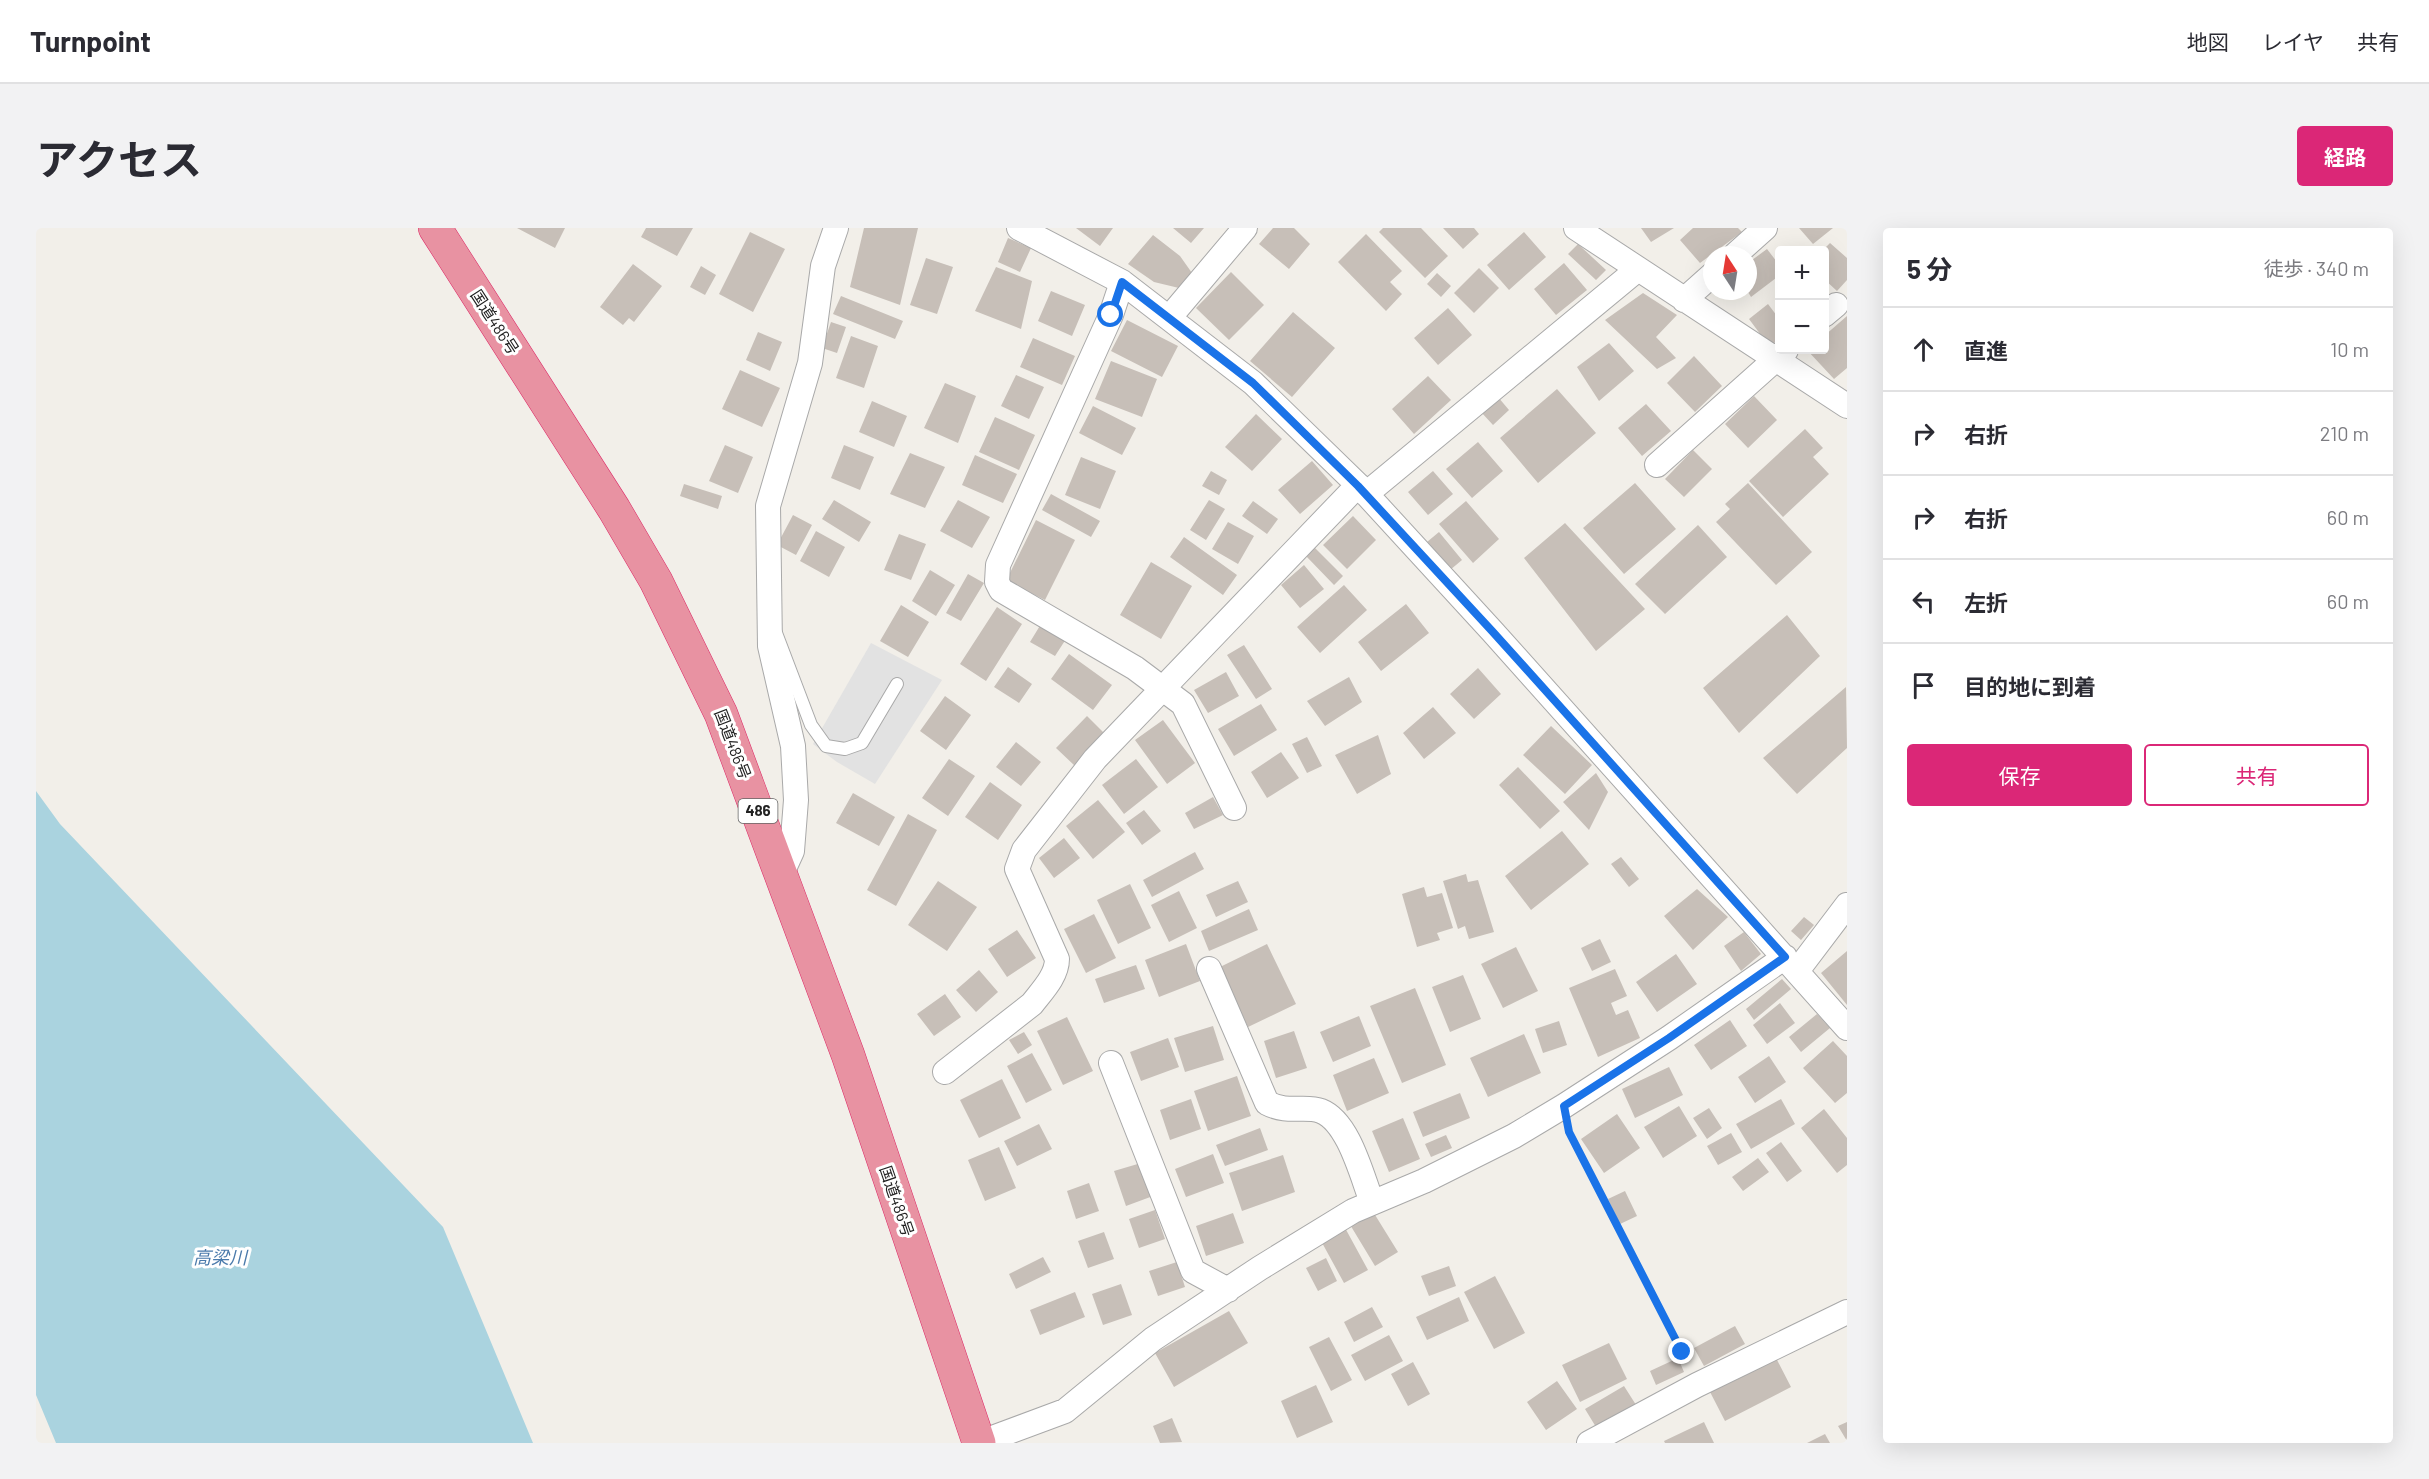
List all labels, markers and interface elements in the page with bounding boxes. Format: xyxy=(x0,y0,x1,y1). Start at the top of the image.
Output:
text: Turnpoint xyxy=(30,24,151,58)
text: 地図 xyxy=(2187,29,2229,54)
text: レイヤ xyxy=(2262,29,2324,54)
text: 共有 xyxy=(2357,29,2399,54)
button: 経路 xyxy=(2297,126,2393,186)
text: アクセス xyxy=(36,133,202,183)
north arrow xyxy=(1703,246,1757,300)
map controls xyxy=(1775,246,1829,354)
button: + xyxy=(1775,246,1829,300)
text: 5 分 xyxy=(1907,253,1952,284)
text: 徒歩 · 340 m xyxy=(2264,256,2369,280)
street label: 国道486号 xyxy=(467,286,523,358)
button: − xyxy=(1775,300,1829,354)
route start xyxy=(1097,301,1123,327)
icon: ahead xyxy=(1907,333,1940,366)
text: 直進 xyxy=(1964,337,2008,363)
text: 10 m xyxy=(2330,337,2369,361)
icon: right xyxy=(1907,417,1940,450)
text: 右折 xyxy=(1964,421,2008,447)
text: 210 m xyxy=(2320,421,2369,445)
icon: right xyxy=(1907,501,1940,534)
text: 右折 xyxy=(1964,505,2008,531)
text: 60 m xyxy=(2327,505,2369,529)
icon: left xyxy=(1907,585,1940,618)
text: 左折 xyxy=(1964,589,2008,615)
text: 60 m xyxy=(2327,589,2369,613)
icon: arrive xyxy=(1907,669,1940,702)
text: 目的地に到着 xyxy=(1964,673,2096,699)
street label: 国道486号 xyxy=(711,706,755,781)
button: 保存 xyxy=(1907,744,2132,806)
button: 共有 xyxy=(2144,744,2369,806)
road number: 486 xyxy=(738,799,778,823)
street label: 国道486号 xyxy=(877,1163,918,1239)
water label: 高梁川 xyxy=(193,1246,249,1268)
route end xyxy=(1668,1338,1694,1364)

